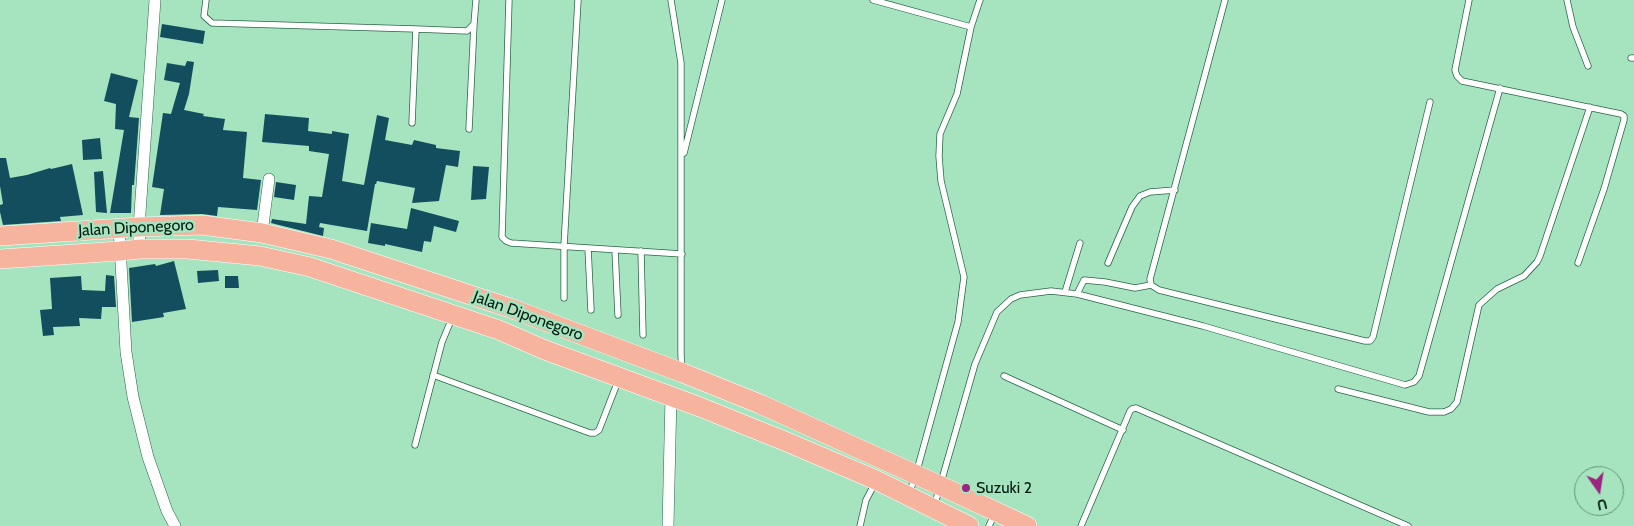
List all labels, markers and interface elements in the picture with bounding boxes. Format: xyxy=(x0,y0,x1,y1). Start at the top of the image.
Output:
street label: Jalan Diponegoro xyxy=(78,215,194,241)
street label: Jalan Diponegoro xyxy=(470,287,586,345)
north arrow xyxy=(1574,466,1624,516)
place label: Suzuki 2 xyxy=(976,478,1032,498)
marker: Suzuki 2 xyxy=(960,482,972,494)
text: U xyxy=(1595,495,1609,515)

